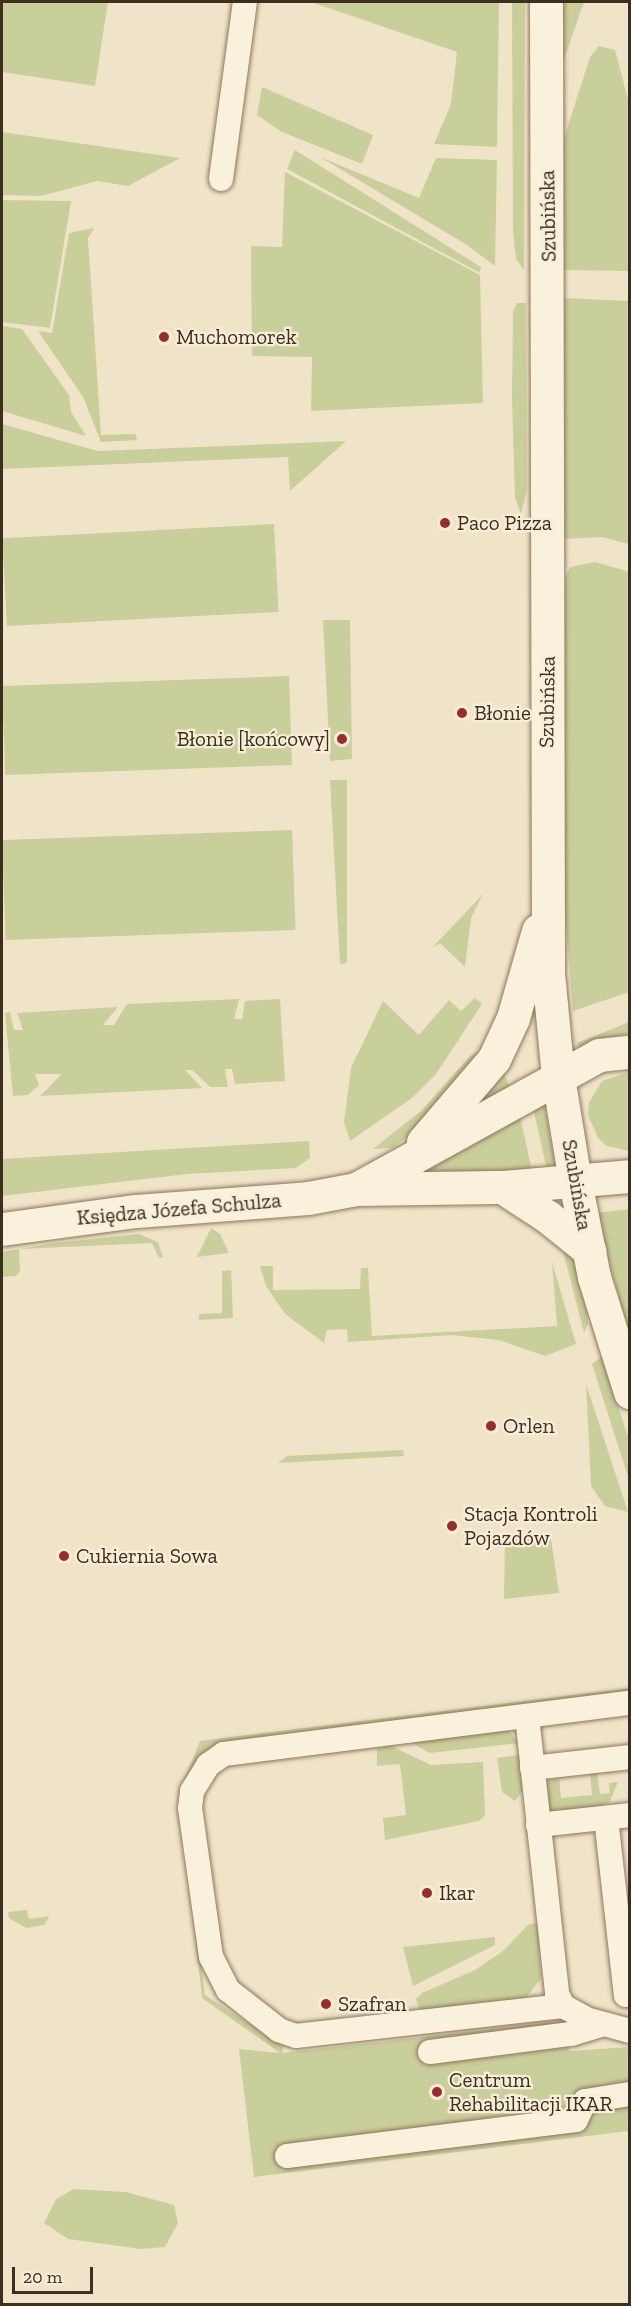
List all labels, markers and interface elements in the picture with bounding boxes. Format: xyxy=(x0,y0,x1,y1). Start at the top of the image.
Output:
street label: Szubińska xyxy=(535,170,561,262)
place label: Muchomorek xyxy=(176,324,297,350)
marker: Muchomorek xyxy=(157,330,171,344)
place label: Paco Pizza xyxy=(457,510,552,536)
marker: Paco Pizza xyxy=(438,516,452,530)
street label: Szubińska xyxy=(534,656,560,748)
place label: Błonie xyxy=(474,700,531,726)
marker: Błonie xyxy=(455,706,469,720)
place label: Błonie [końcowy] xyxy=(177,726,330,752)
marker: Błonie [końcowy] xyxy=(335,732,349,746)
street label: Szubińska xyxy=(557,1138,597,1232)
street label: Księdza Józefa Schulza xyxy=(76,1187,282,1231)
place label: Orlen xyxy=(503,1413,554,1439)
marker: Orlen xyxy=(484,1419,498,1433)
place label: Stacja Kontroli Pojazdów xyxy=(464,1501,598,1551)
marker: Stacja Kontroli Pojazdów xyxy=(445,1519,459,1533)
place label: Cukiernia Sowa xyxy=(76,1543,218,1569)
marker: Cukiernia Sowa xyxy=(57,1549,71,1563)
place label: Ikar xyxy=(439,1880,476,1906)
marker: Ikar xyxy=(420,1886,434,1900)
place label: Szafran xyxy=(338,1991,407,2017)
marker: Szafran xyxy=(319,1997,333,2011)
place label: Centrum Rehabilitacji IKAR xyxy=(449,2067,612,2117)
marker: Centrum Rehabilitacji IKAR xyxy=(430,2085,444,2099)
scale bar xyxy=(15,2255,96,2293)
text: 20 m xyxy=(23,2266,62,2288)

